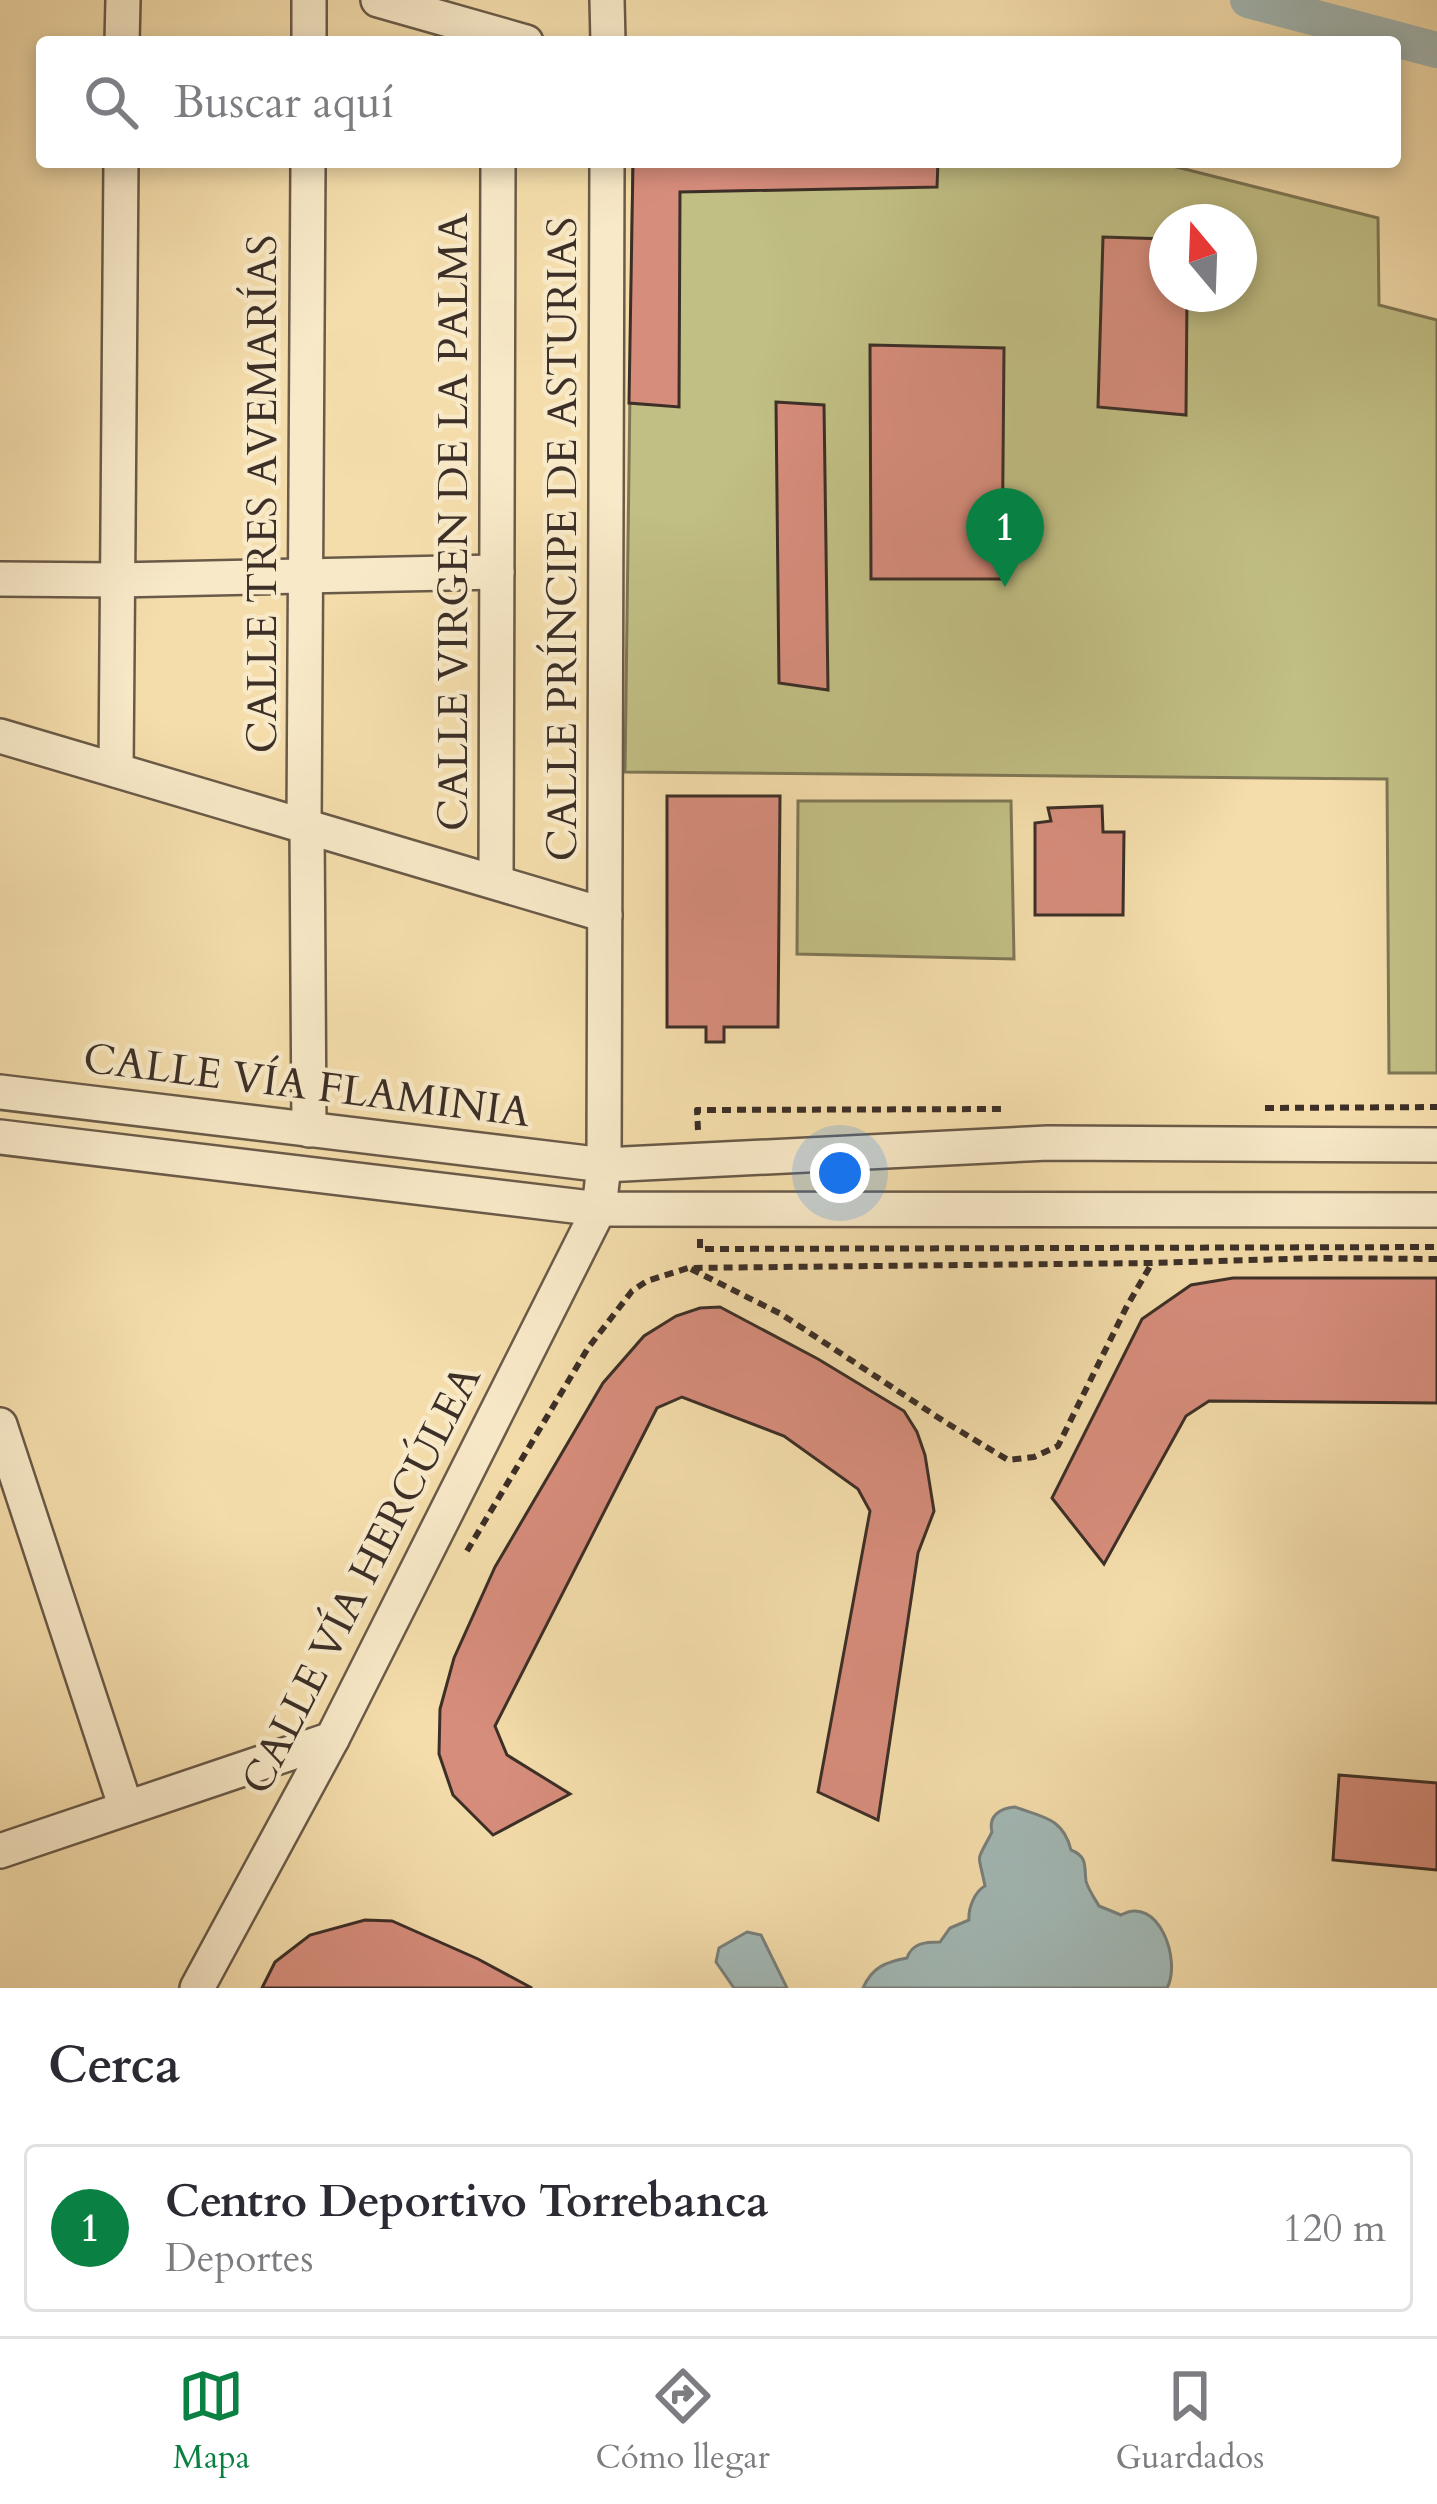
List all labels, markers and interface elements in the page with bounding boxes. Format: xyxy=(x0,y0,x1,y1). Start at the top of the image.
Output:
search box xyxy=(36,36,1401,168)
icon: search xyxy=(78,69,144,135)
text: Buscar aquí xyxy=(174,72,394,133)
north arrow xyxy=(1149,204,1257,312)
street label: CALLE VIRGEN DE LA PALMA xyxy=(425,213,482,831)
street label: CALLE PRÍNCIPE DE ASTURIAS xyxy=(534,217,591,861)
street label: CALLE TRES AVEMARÍAS xyxy=(234,235,291,753)
pin: 1 xyxy=(966,488,1044,587)
street label: CALLE VÍA FLAMINIA xyxy=(80,1030,533,1141)
your location xyxy=(810,1143,870,1203)
street label: CALLE VÍA HERCÚLEA xyxy=(228,1355,494,1804)
text: Cerca xyxy=(48,2031,180,2101)
text: Centro Deportivo Torrebanca xyxy=(165,2171,769,2232)
text: 1 xyxy=(80,2202,100,2255)
text: 120 m xyxy=(1283,2202,1386,2255)
text: Deportes xyxy=(165,2232,314,2285)
tab: Mapa xyxy=(173,2363,250,2480)
tab: Cómo llegar xyxy=(596,2363,770,2480)
tab: Guardados xyxy=(1115,2363,1264,2480)

